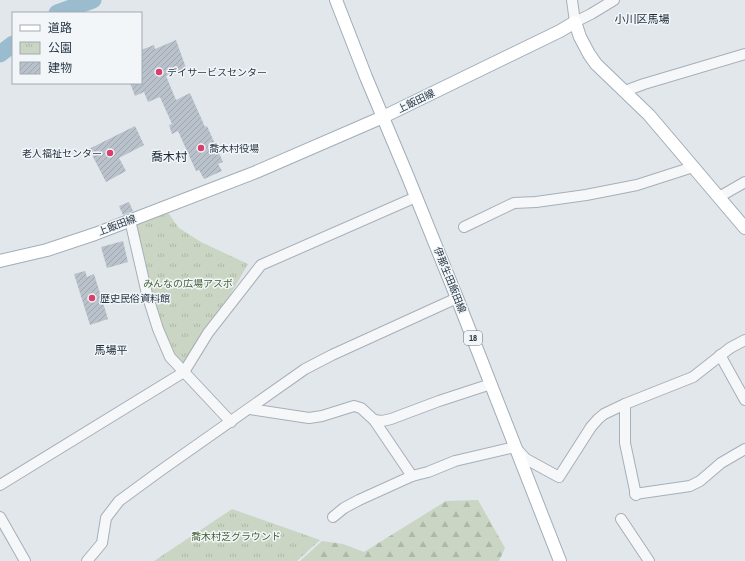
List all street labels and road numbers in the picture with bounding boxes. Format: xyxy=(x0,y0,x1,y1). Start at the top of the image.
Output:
street label: 上飯田線 xyxy=(395,86,437,116)
street label: 上飯田線 xyxy=(96,212,138,238)
street label: 伊那生田飯田線 xyxy=(431,245,469,315)
road number: 18 xyxy=(464,331,482,345)

